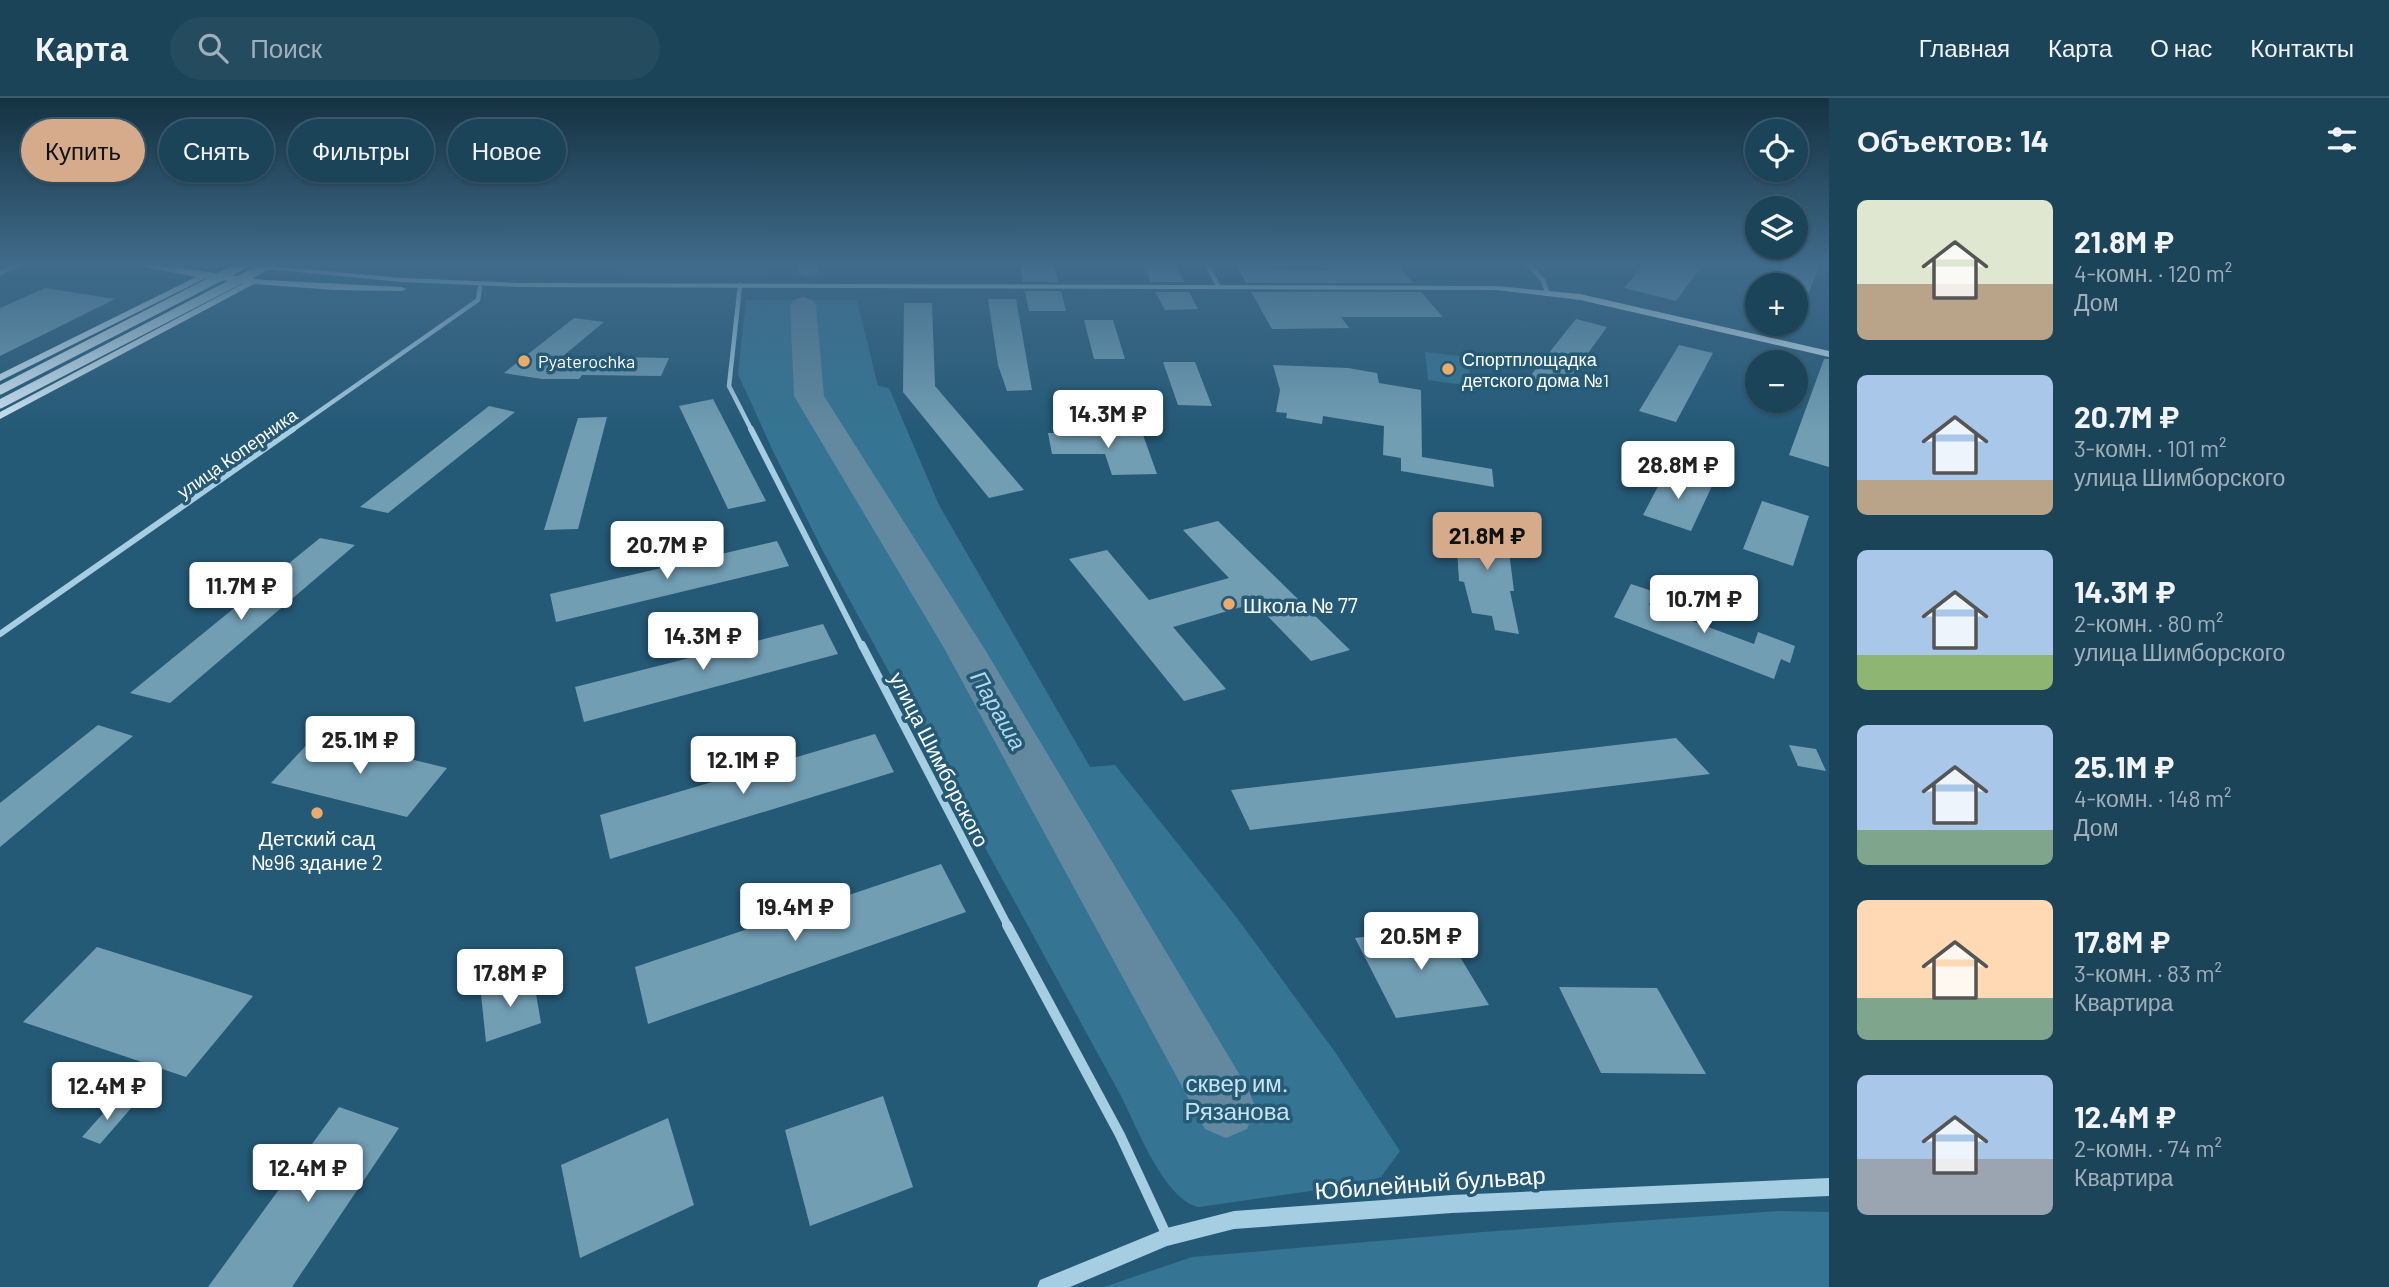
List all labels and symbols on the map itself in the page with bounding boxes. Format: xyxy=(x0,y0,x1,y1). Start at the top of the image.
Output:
place label: Спортплощадка детского дома №1 xyxy=(1462,348,1609,391)
place label: Pyaterochka xyxy=(538,350,635,372)
marker: Pyaterochka xyxy=(516,353,532,369)
marker: Спортплощадка детского дома №1 xyxy=(1440,361,1456,377)
pin: 14.3M ₽ xyxy=(1043,390,1173,450)
street label: улица Коперника xyxy=(173,403,302,503)
pin: 28.8M ₽ xyxy=(1613,442,1743,501)
pin: 21.8M ₽ xyxy=(1422,512,1552,572)
pin: 20.7M ₽ xyxy=(602,522,732,581)
pin: 11.7M ₽ xyxy=(176,562,306,622)
pin: 10.7M ₽ xyxy=(1639,575,1769,635)
place label: Школа № 77 xyxy=(1243,592,1358,617)
marker: Школа № 77 xyxy=(1221,596,1237,612)
pin: 14.3M ₽ xyxy=(638,612,768,672)
water label: Параша xyxy=(965,665,1033,755)
street label: улица Шимборского xyxy=(885,667,995,851)
pin: 25.1M ₽ xyxy=(295,716,425,776)
pin: 12.1M ₽ xyxy=(678,736,808,796)
marker: Детский сад №96 здание 2 xyxy=(309,805,325,821)
place label: Детский сад №96 здание 2 xyxy=(251,825,383,874)
pin: 19.4M ₽ xyxy=(730,884,860,943)
pin: 20.5M ₽ xyxy=(1356,912,1486,972)
pin: 17.8M ₽ xyxy=(445,950,575,1009)
pin: 12.4M ₽ xyxy=(42,1062,172,1122)
park label: сквер им. Рязанова xyxy=(1185,1068,1290,1125)
pin: 12.4M ₽ xyxy=(243,1144,373,1204)
street label: Юбилейный бульвар xyxy=(1314,1159,1546,1205)

